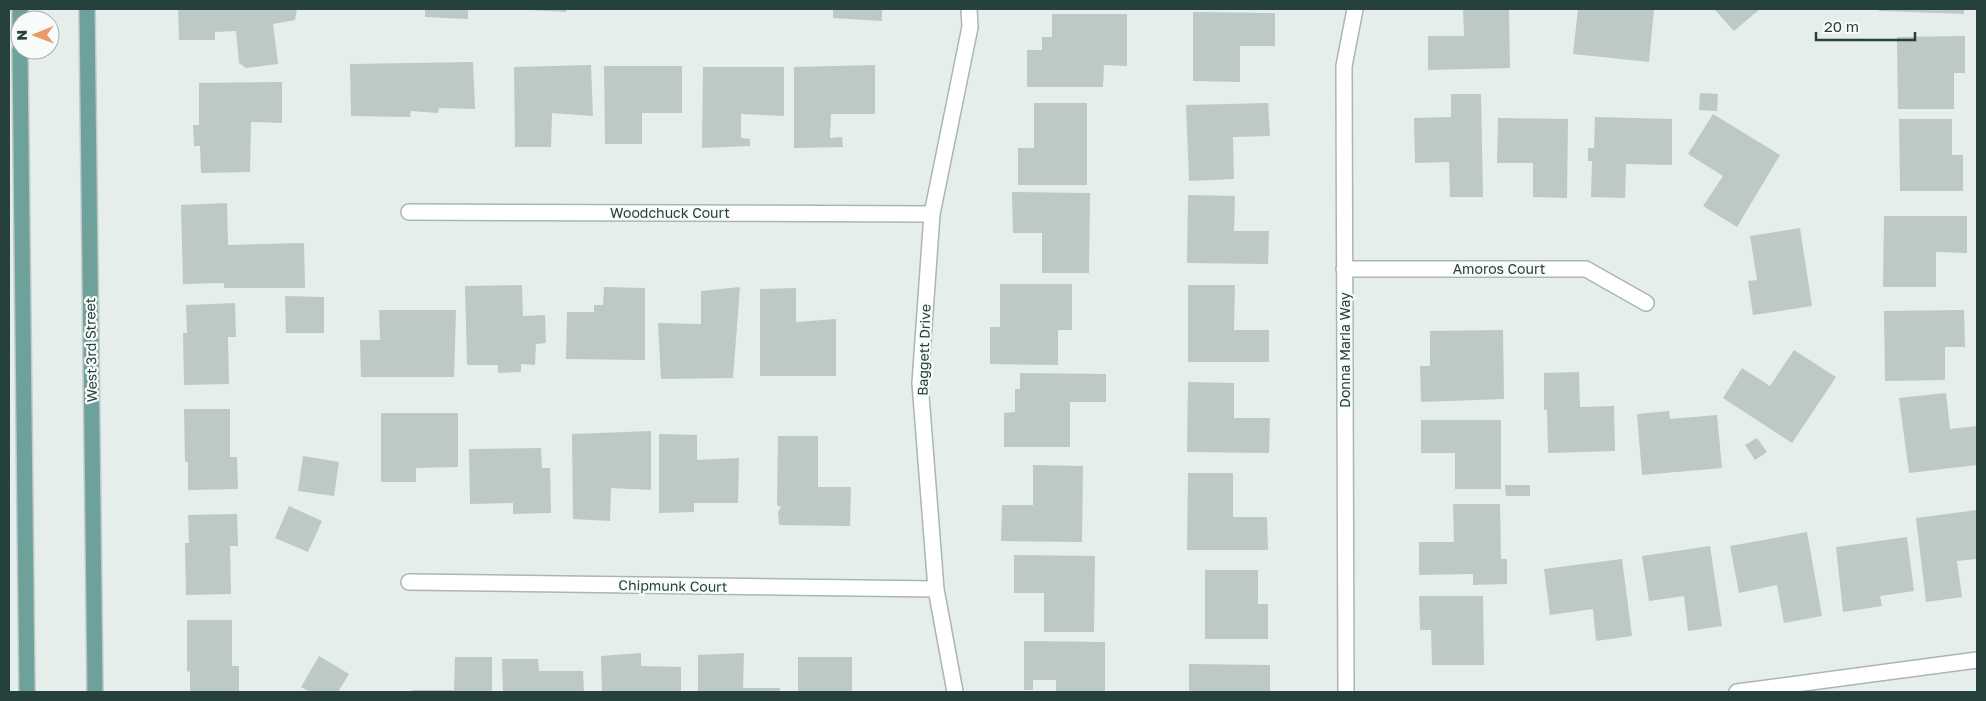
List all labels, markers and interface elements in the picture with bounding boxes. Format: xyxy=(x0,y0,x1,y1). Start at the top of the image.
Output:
north arrow xyxy=(10,10,60,60)
scale bar xyxy=(1816,10,1915,42)
text: 20 m xyxy=(1824,17,1859,35)
text: N xyxy=(13,30,30,41)
street label: Woodchuck Court xyxy=(610,204,730,221)
street label: Amoros Court xyxy=(1453,260,1545,277)
street label: Donna Maria Way xyxy=(1336,292,1353,408)
street label: West 3rd Street xyxy=(81,298,100,402)
street label: Baggett Drive xyxy=(913,304,934,396)
street label: Chipmunk Court xyxy=(618,576,728,595)

